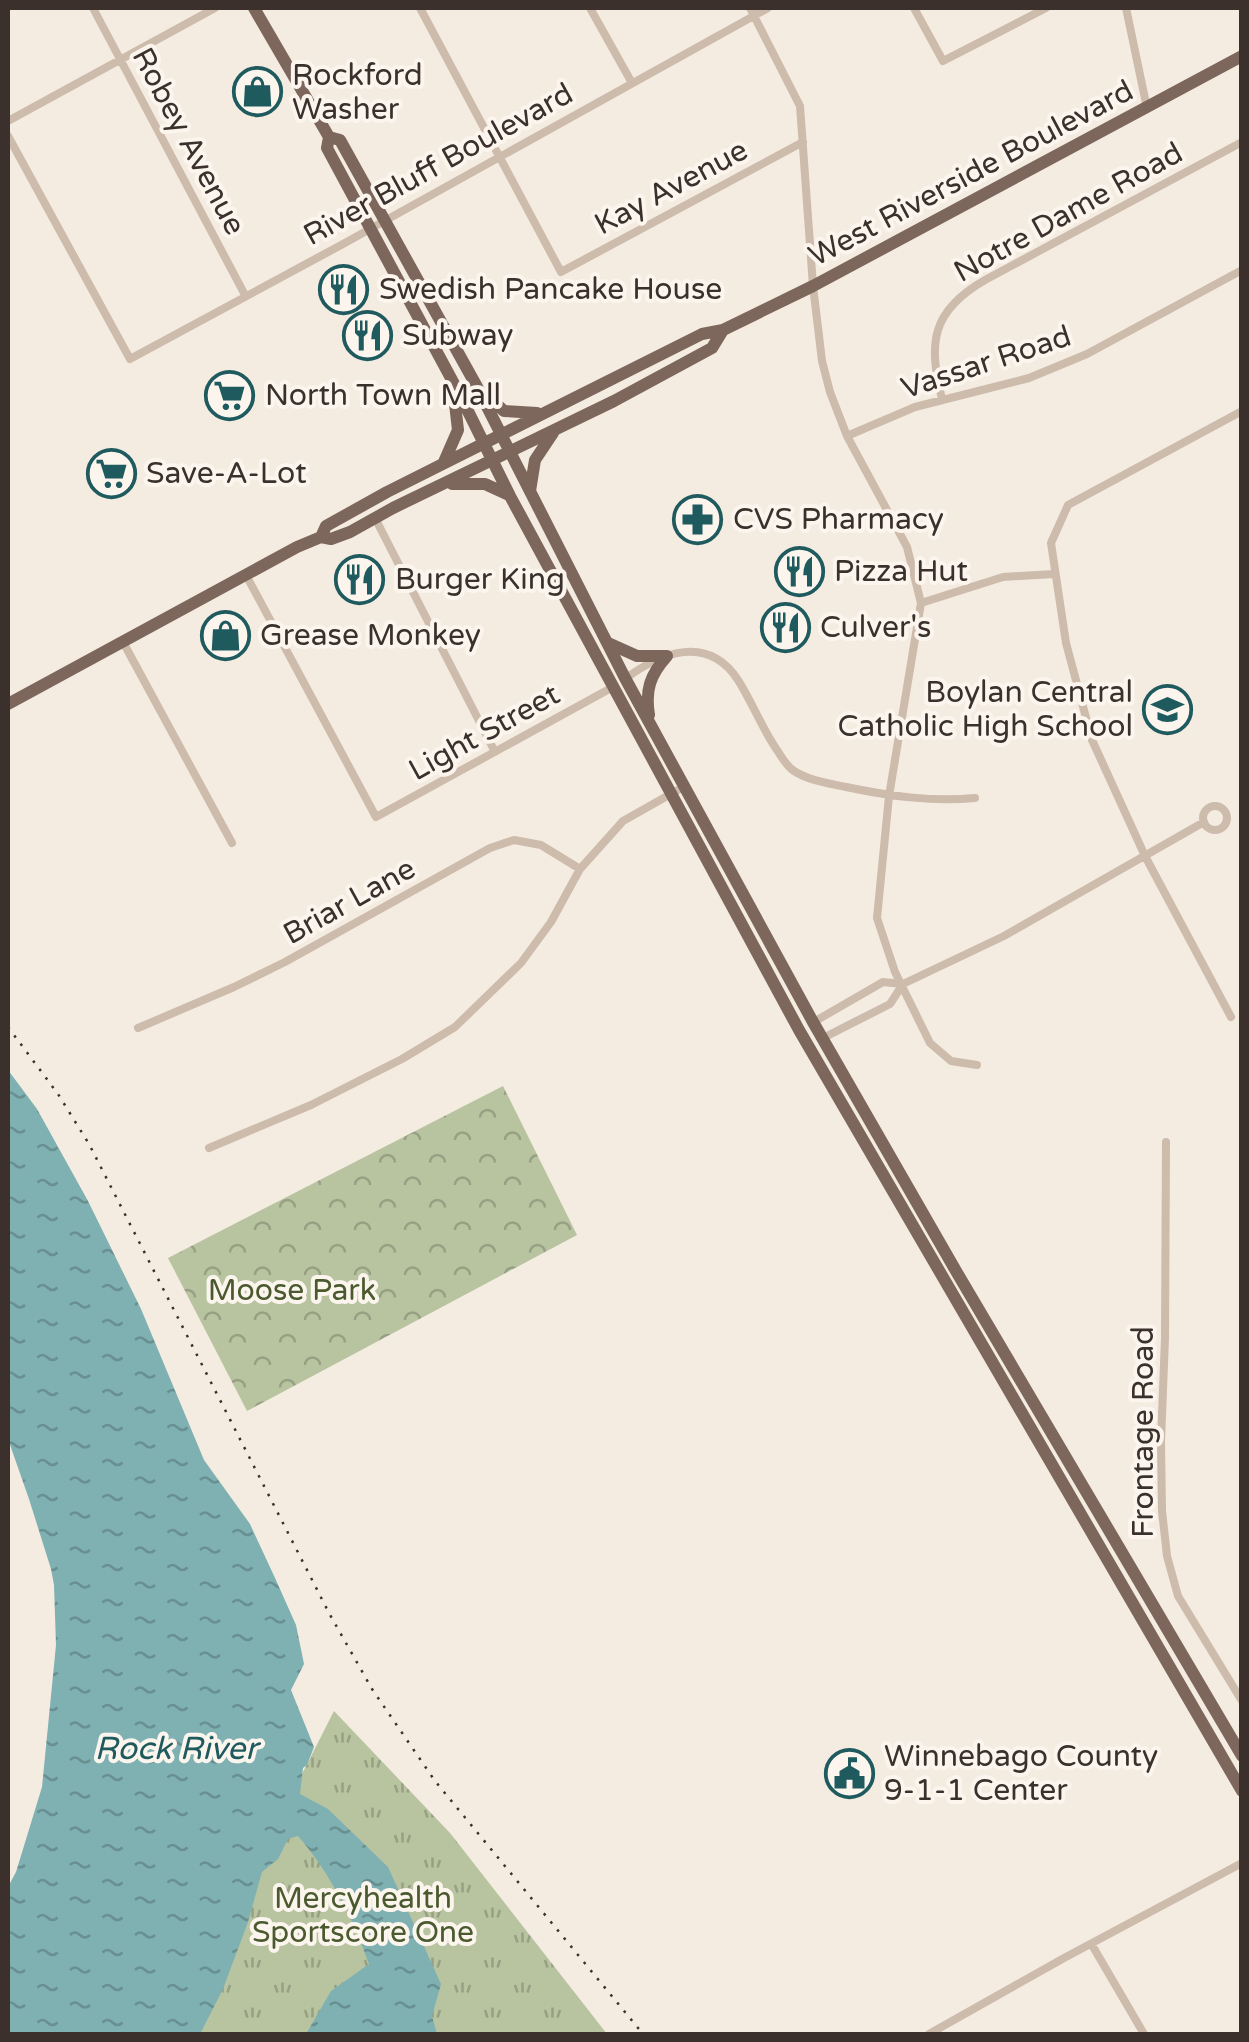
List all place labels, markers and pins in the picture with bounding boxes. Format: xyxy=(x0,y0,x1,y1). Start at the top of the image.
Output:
place label: Rockford Washer xyxy=(292,57,423,128)
shop icon: Rockford Washer xyxy=(231,66,283,118)
restaurant icon: Swedish Pancake House xyxy=(318,263,370,315)
place label: Swedish Pancake House xyxy=(379,271,722,308)
restaurant icon: Subway xyxy=(341,309,393,361)
place label: Subway xyxy=(402,317,513,354)
supermarket icon: North Town Mall xyxy=(204,369,256,421)
place label: North Town Mall xyxy=(265,377,501,414)
supermarket icon: Save-A-Lot xyxy=(85,447,137,499)
place label: Save-A-Lot xyxy=(146,455,307,492)
pharmacy icon: CVS Pharmacy xyxy=(672,493,724,545)
place label: CVS Pharmacy xyxy=(733,501,944,538)
restaurant icon: Pizza Hut xyxy=(773,545,825,597)
restaurant icon: Burger King xyxy=(334,553,386,605)
place label: Pizza Hut xyxy=(834,553,968,590)
place label: Burger King xyxy=(395,561,565,598)
restaurant icon: Culver's xyxy=(759,601,811,653)
shop icon: Grease Monkey xyxy=(199,609,251,661)
place label: Culver's xyxy=(820,609,931,646)
place label: Grease Monkey xyxy=(260,617,481,654)
place label: Boylan Central Catholic High School xyxy=(837,674,1133,745)
school or university icon: Boylan Central Catholic High School xyxy=(1142,683,1194,735)
place label: Winnebago County 9-1-1 Center xyxy=(884,1738,1158,1809)
public building icon: Winnebago County 9-1-1 Center xyxy=(823,1747,875,1799)

